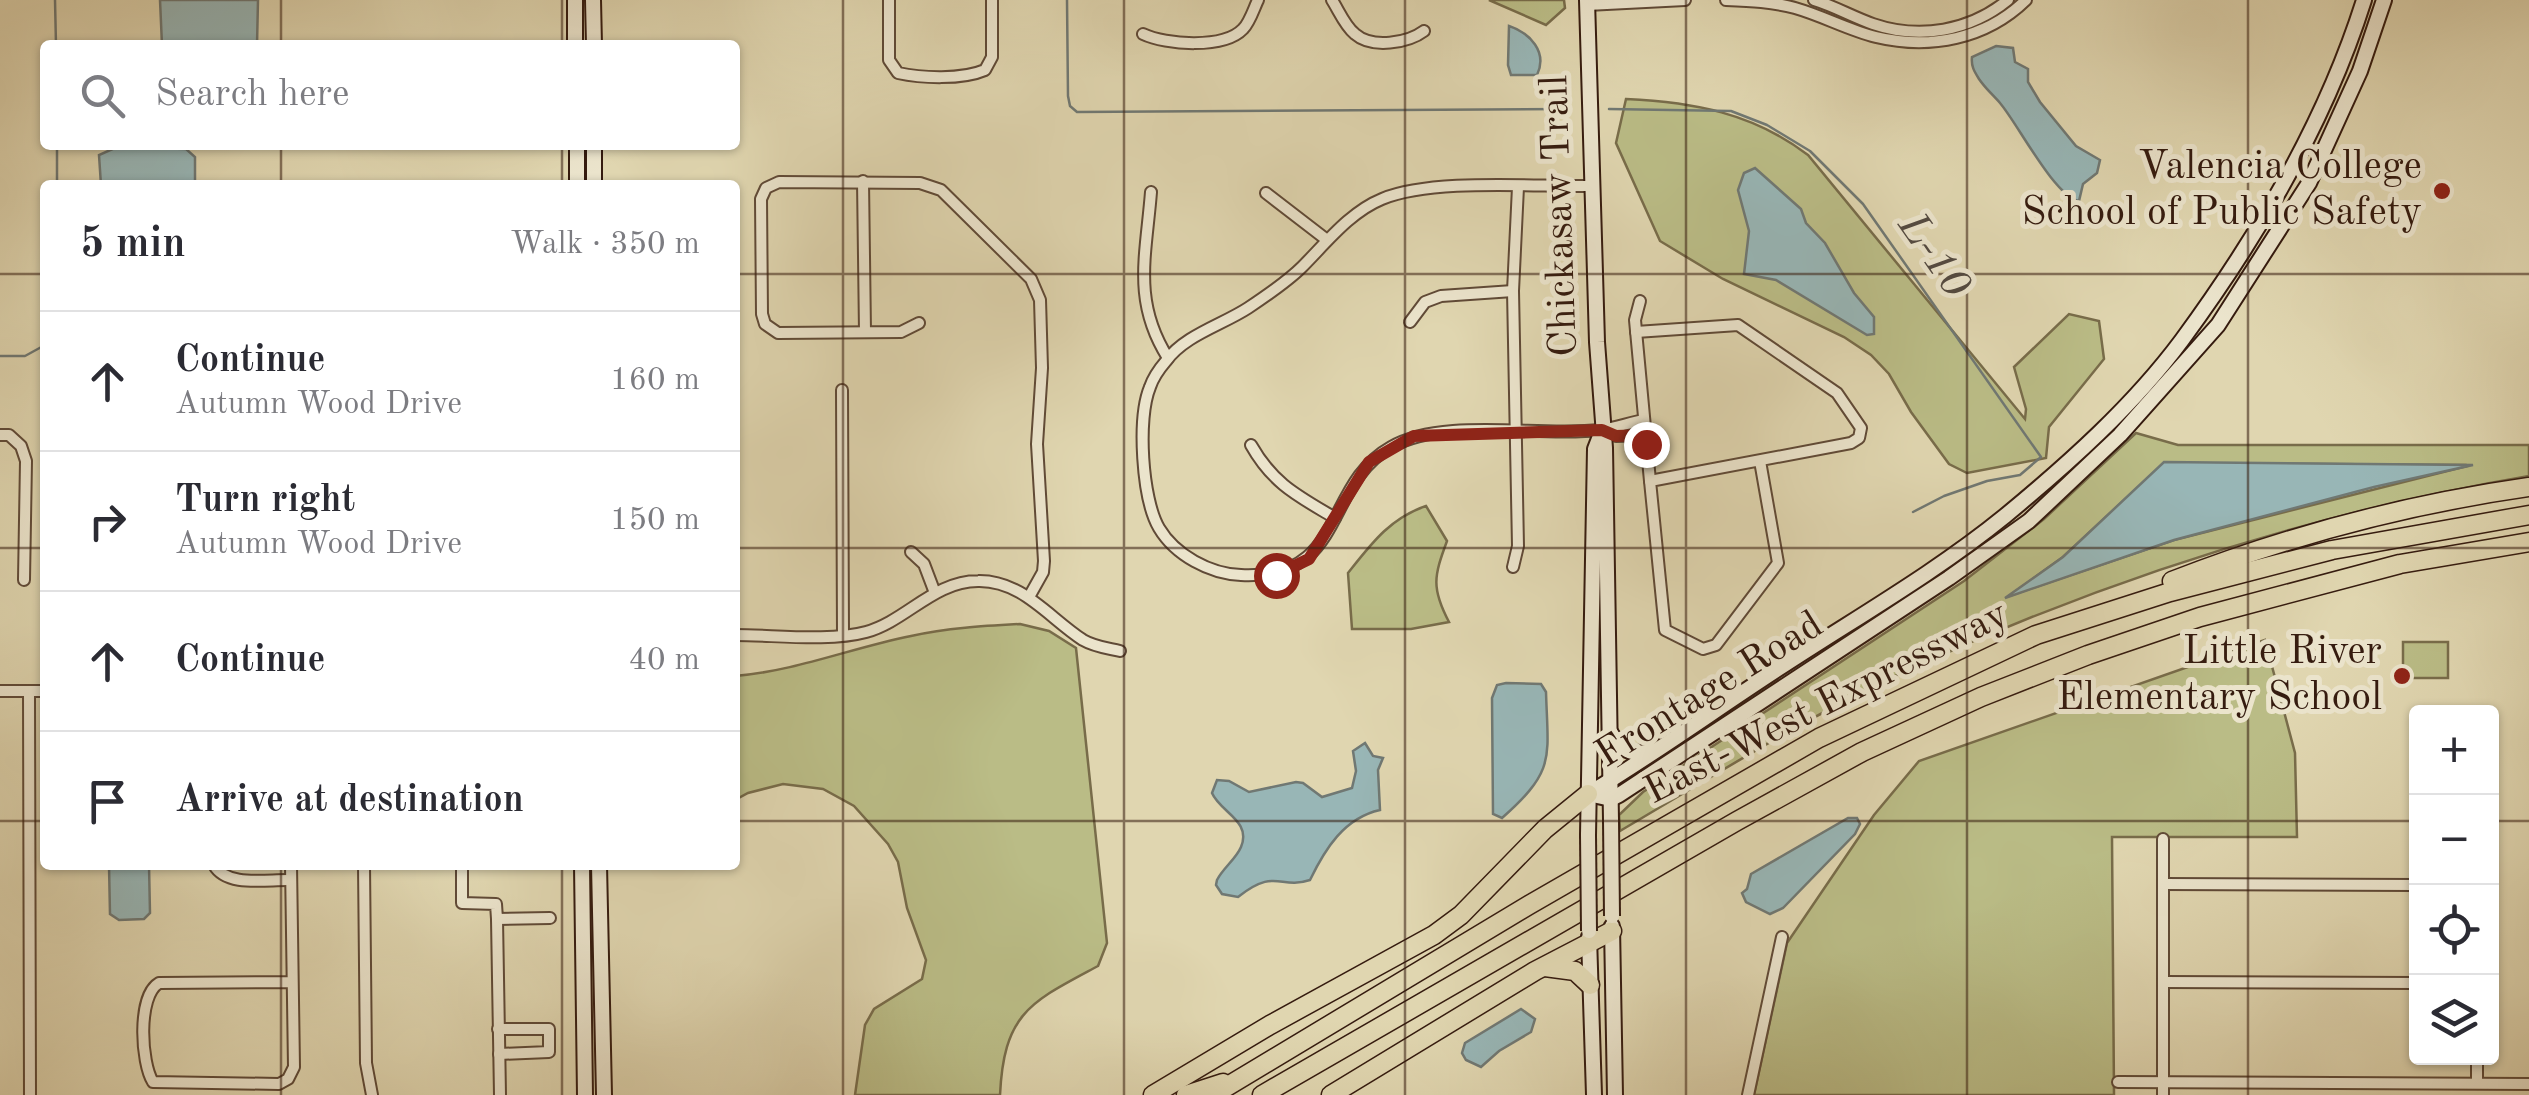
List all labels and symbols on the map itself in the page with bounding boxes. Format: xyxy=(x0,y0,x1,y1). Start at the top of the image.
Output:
street label: Chickasaw Trail xyxy=(1536,74,1586,358)
place label: Valencia College School of Public Safety xyxy=(2021,148,2422,234)
marker: Valencia College School of Public Safety xyxy=(2431,180,2453,202)
water label: L-10 xyxy=(1889,205,1977,306)
route end xyxy=(1624,422,1670,468)
route start xyxy=(1254,553,1300,599)
street label: East-West Expressway xyxy=(1639,595,2015,813)
street label: Frontage Road xyxy=(1590,605,1830,777)
place label: Little River Elementary School xyxy=(2056,633,2382,719)
marker: Little River Elementary School xyxy=(2391,665,2413,687)

